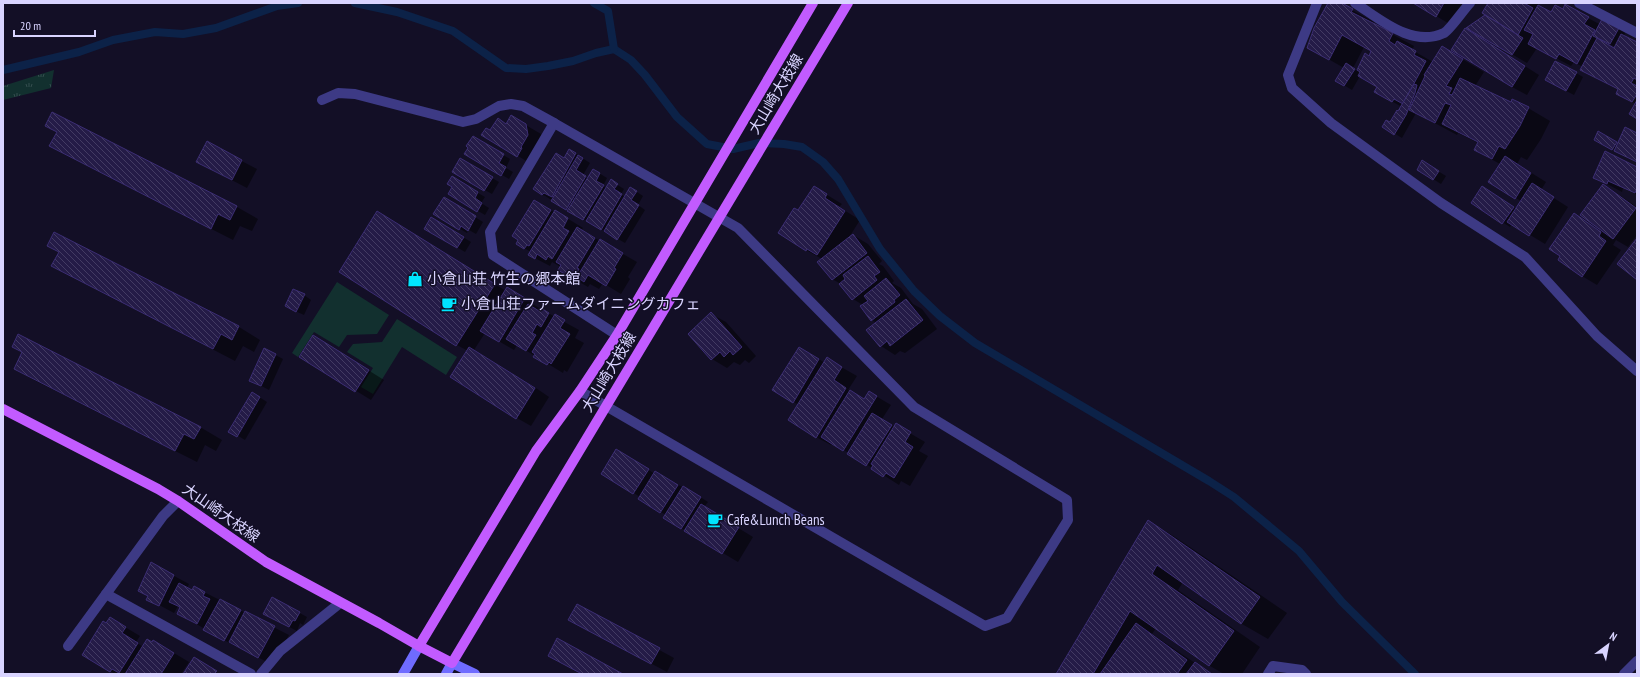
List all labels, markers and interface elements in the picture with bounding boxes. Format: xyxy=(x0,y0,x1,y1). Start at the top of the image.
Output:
scale bar xyxy=(14,12,95,38)
text: 20 m xyxy=(20,18,41,33)
street label: 大山崎大枝線 xyxy=(744,50,807,137)
place label: 小倉山荘 竹生の郷本館 xyxy=(427,269,580,288)
shop icon: 小倉山荘 竹生の郷本館 xyxy=(406,270,424,288)
place label: 小倉山荘ファームダイニングカフェ xyxy=(461,294,701,313)
cafe icon: 小倉山荘ファームダイニングカフェ xyxy=(440,295,458,313)
street label: 大山崎大枝線 xyxy=(577,328,640,415)
street label: 大山崎大枝線 xyxy=(179,479,264,546)
place label: Cafe&Lunch Beans xyxy=(727,510,825,529)
cafe icon: Cafe&Lunch Beans xyxy=(706,511,724,529)
north arrow xyxy=(1588,625,1628,665)
text: N xyxy=(1607,629,1620,644)

